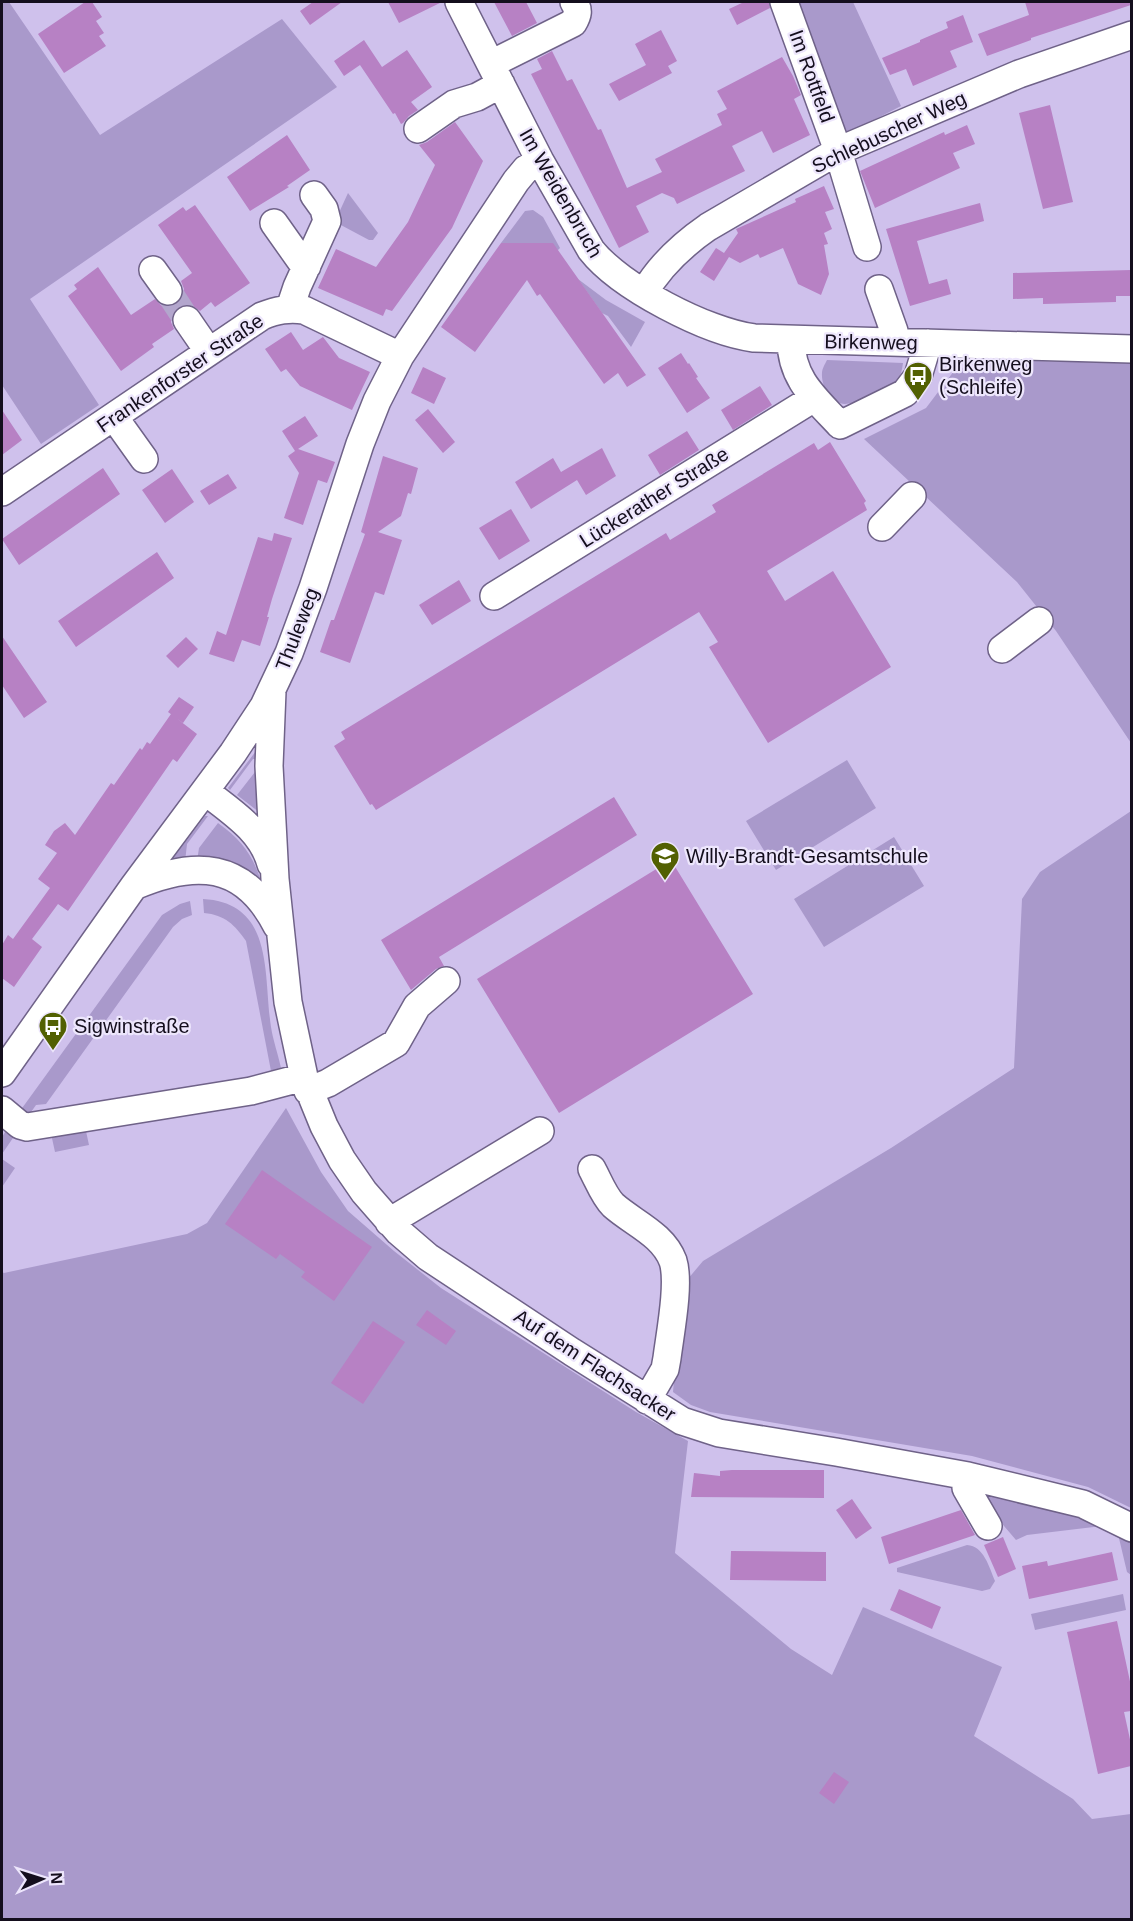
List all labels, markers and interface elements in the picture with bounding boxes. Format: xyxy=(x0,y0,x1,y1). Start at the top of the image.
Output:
street label: Im Rottfeld xyxy=(785,27,839,125)
street label: Schlebuscher Weg xyxy=(808,87,970,177)
street label: Im Weidenbruch xyxy=(515,125,607,261)
street label: Frankenforster Straße xyxy=(93,309,267,437)
street label: Birkenweg xyxy=(824,330,918,354)
place label: Birkenweg (Schleife) xyxy=(939,353,1032,398)
bus stop icon: Birkenweg (Schleife) xyxy=(902,360,934,402)
street label: Lückerather Straße xyxy=(576,442,732,552)
street label: Thuleweg xyxy=(271,585,323,673)
school or university icon: Willy-Brandt-Gesamtschule xyxy=(649,840,681,882)
place label: Willy-Brandt-Gesamtschule xyxy=(686,845,928,867)
bus stop icon: Sigwinstraße xyxy=(37,1010,69,1052)
place label: Sigwinstraße xyxy=(74,1015,190,1037)
street label: Auf dem Flachsacker xyxy=(510,1305,680,1426)
north arrow xyxy=(12,1849,72,1909)
text: N xyxy=(48,1872,65,1884)

